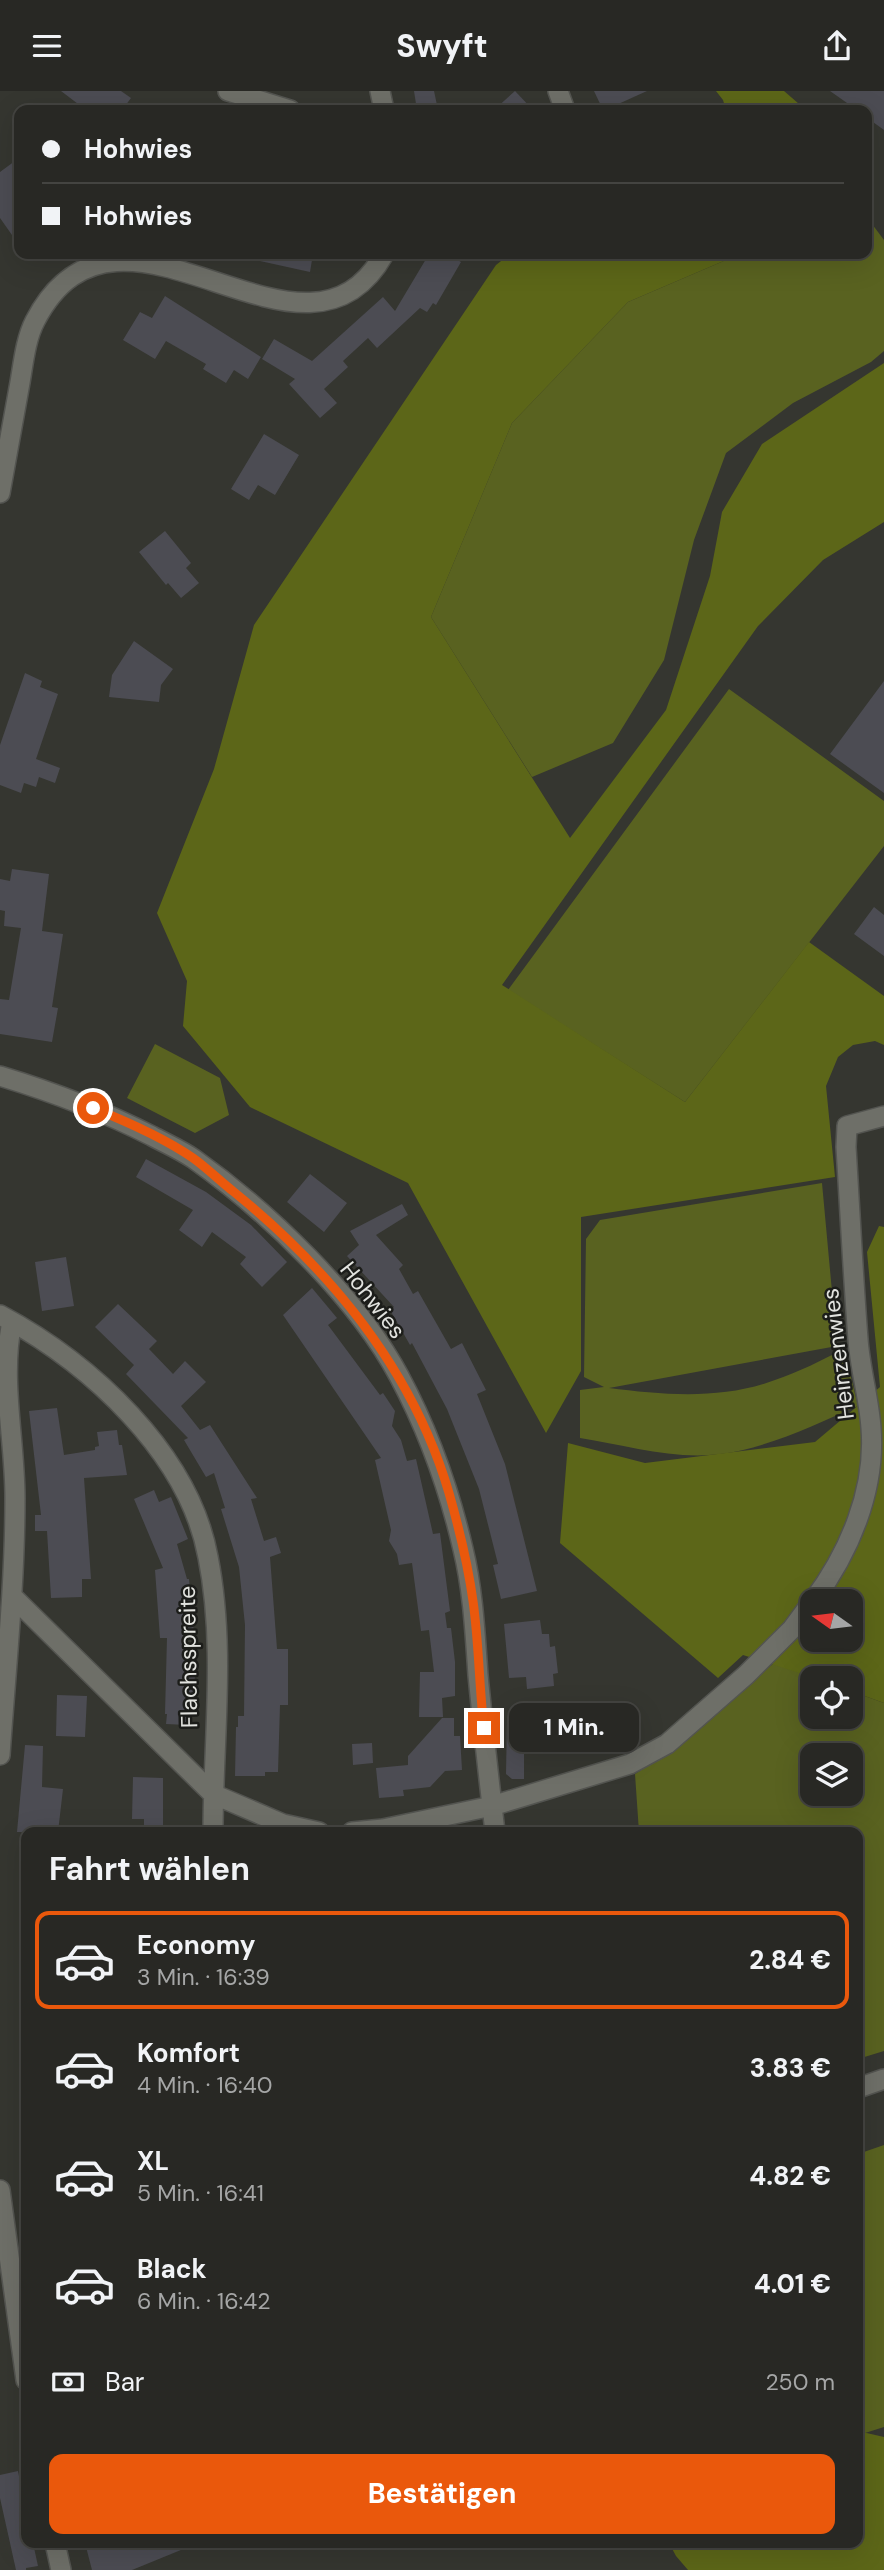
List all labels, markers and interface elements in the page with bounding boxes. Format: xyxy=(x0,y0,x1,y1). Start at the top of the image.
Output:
text: Swyft xyxy=(396,25,488,67)
icon: menu xyxy=(28,27,66,65)
icon: share xyxy=(818,27,856,65)
text: Hohwies xyxy=(84,132,192,166)
text: Hohwies xyxy=(84,199,192,233)
route start xyxy=(77,1092,109,1124)
street label: Hohwies xyxy=(333,1255,413,1345)
street label: Heinzenwies xyxy=(815,1287,861,1421)
street label: Flachsspreite xyxy=(172,1586,204,1728)
north arrow xyxy=(800,1589,863,1652)
map controls xyxy=(800,1589,863,1806)
button: locate xyxy=(800,1666,863,1729)
callout: 1 Min. xyxy=(508,1703,638,1753)
route end xyxy=(468,1712,500,1744)
text: 1 Min. xyxy=(544,1712,604,1742)
button: layers xyxy=(800,1743,863,1806)
text: Fahrt wählen xyxy=(49,1848,250,1890)
text: Economy xyxy=(137,1928,255,1962)
icon: car xyxy=(53,1929,116,1992)
text: 2.84 € xyxy=(749,1943,831,1977)
text: 3 Min. · 16:39 xyxy=(137,1962,270,1992)
text: Komfort xyxy=(137,2036,240,2070)
icon: car xyxy=(53,2037,116,2100)
text: 3.83 € xyxy=(750,2051,831,2085)
text: 4 Min. · 16:40 xyxy=(137,2070,272,2100)
text: XL xyxy=(137,2144,169,2178)
icon: car xyxy=(53,2145,116,2208)
text: 4.82 € xyxy=(749,2159,831,2193)
text: 5 Min. · 16:41 xyxy=(137,2178,264,2208)
text: Black xyxy=(137,2252,207,2286)
icon: car xyxy=(53,2253,116,2316)
text: 4.01 € xyxy=(754,2267,831,2301)
text: 6 Min. · 16:42 xyxy=(137,2286,270,2316)
icon: cash xyxy=(49,2363,87,2401)
text: Bar xyxy=(105,2365,144,2399)
text: 250 m xyxy=(765,2367,835,2397)
button: Bestätigen xyxy=(49,2454,835,2534)

